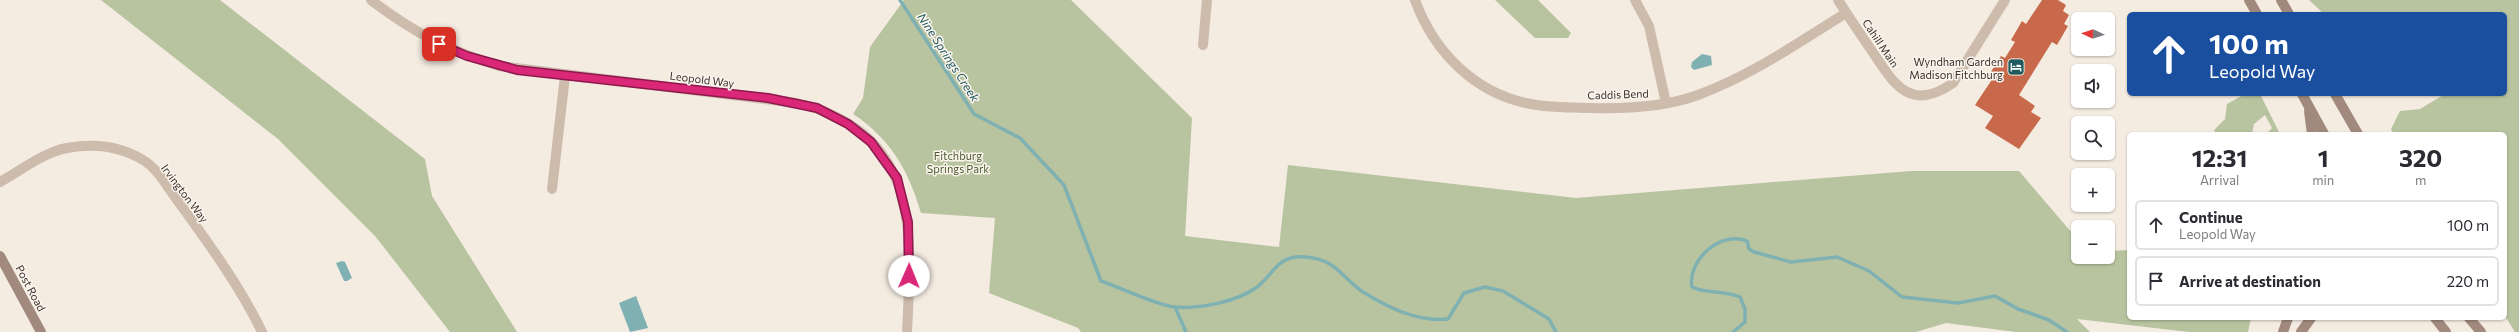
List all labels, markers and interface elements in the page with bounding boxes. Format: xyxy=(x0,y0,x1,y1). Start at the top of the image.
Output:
water label: Nine Springs Creek xyxy=(915,10,983,104)
north arrow xyxy=(2071,12,2115,56)
map controls xyxy=(2071,12,2115,264)
street label: Cahill Main xyxy=(1860,16,1902,70)
text: 100 m xyxy=(2209,26,2289,60)
pin xyxy=(422,27,456,61)
icon: ahead xyxy=(2143,28,2195,80)
icon: arrive xyxy=(428,33,450,55)
place label: Wyndham Garden Madison Fitchburg xyxy=(1909,55,2003,81)
hotel icon: Wyndham Garden Madison Fitchburg xyxy=(2006,57,2026,77)
text: Leopold Way xyxy=(2209,60,2315,82)
button: sound xyxy=(2071,64,2115,108)
street label: Leopold Way xyxy=(669,69,735,89)
street label: Caddis Bend xyxy=(1587,86,1649,102)
button: search xyxy=(2071,116,2115,160)
text: 12:31 xyxy=(2192,143,2247,172)
text: 1 xyxy=(2318,143,2329,172)
text: 320 xyxy=(2399,143,2442,172)
park label: Fitchburg Springs Park xyxy=(927,149,989,175)
street label: Irvington Way xyxy=(159,161,211,225)
button: + xyxy=(2071,168,2115,212)
text: Arrival xyxy=(2200,172,2239,188)
text: min xyxy=(2312,172,2334,188)
text: m xyxy=(2415,172,2426,188)
text: Continue xyxy=(2179,208,2243,226)
icon: ahead xyxy=(2145,214,2167,236)
text: 100 m xyxy=(2447,216,2489,234)
button: − xyxy=(2071,220,2115,264)
text: Leopold Way xyxy=(2179,226,2256,242)
position arrow xyxy=(888,255,930,297)
street label: Post Road xyxy=(13,263,49,313)
icon: arrive xyxy=(2145,270,2167,292)
text: Arrive at destination xyxy=(2179,272,2321,290)
text: 220 m xyxy=(2447,272,2489,290)

